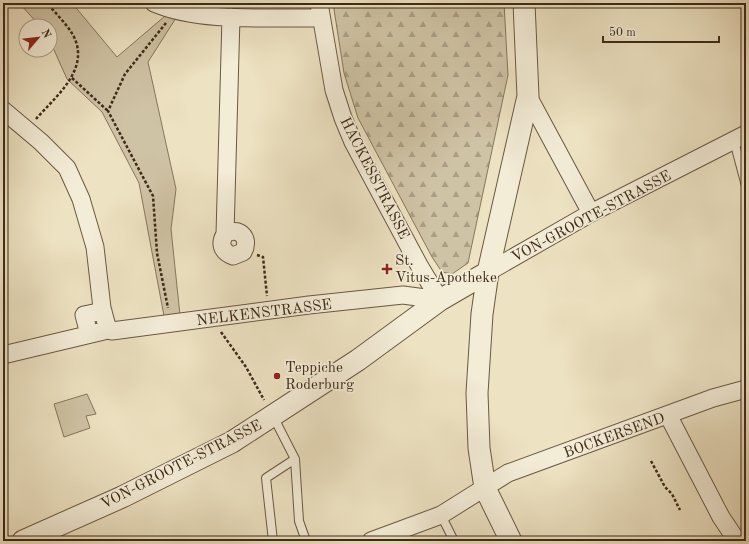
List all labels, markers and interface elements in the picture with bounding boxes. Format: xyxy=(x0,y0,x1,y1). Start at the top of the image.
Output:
north arrow xyxy=(18,18,58,58)
scale bar xyxy=(603,18,719,44)
text: 50 m xyxy=(609,26,636,39)
text: N xyxy=(39,28,53,41)
street label: HACKESSTRASSE xyxy=(336,115,411,242)
street label: VON-GROOTE-STRASSE xyxy=(509,169,674,266)
place label: St. Vitus-Apotheke xyxy=(395,254,497,286)
marker: St. Vitus-Apotheke xyxy=(382,264,392,274)
street label: NELKENSTRASSE xyxy=(196,298,333,329)
place label: Teppiche Roderburg xyxy=(285,361,354,393)
marker: Teppiche Roderburg xyxy=(272,371,282,381)
street label: BOCKERSEND xyxy=(562,411,667,462)
street label: VON-GROOTE-STRASSE xyxy=(99,418,265,513)

